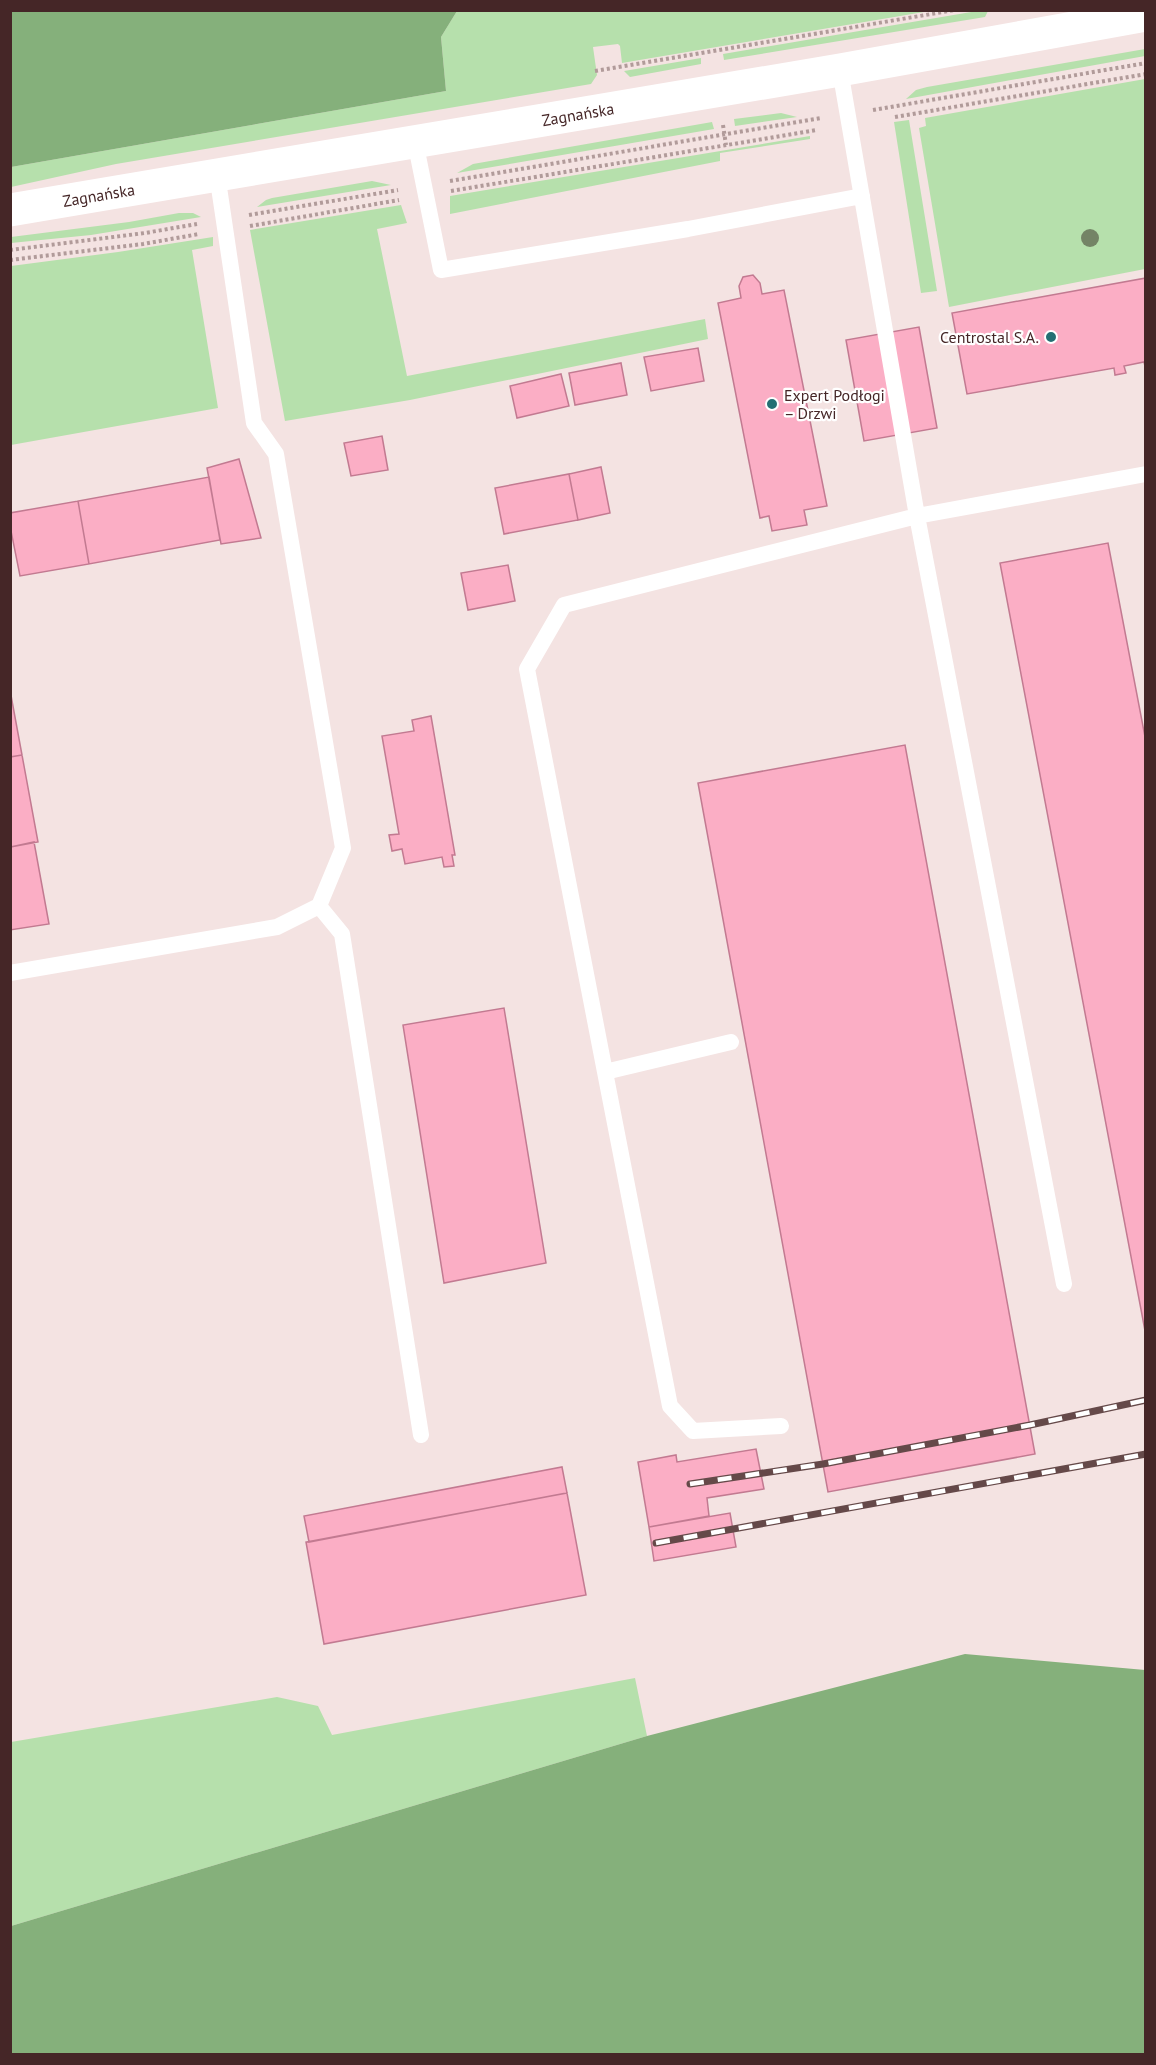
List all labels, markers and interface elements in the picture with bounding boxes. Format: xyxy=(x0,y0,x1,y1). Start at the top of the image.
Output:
street label: Zagnańska xyxy=(540,98,616,130)
street label: Zagnańska xyxy=(61,179,136,211)
place label: Centrostal S.A. xyxy=(940,327,1039,347)
marker: Centrostal S.A. xyxy=(1044,330,1058,344)
place label: Expert Podłogi – Drzwi xyxy=(784,385,885,423)
marker: Expert Podłogi – Drzwi xyxy=(765,397,779,411)

